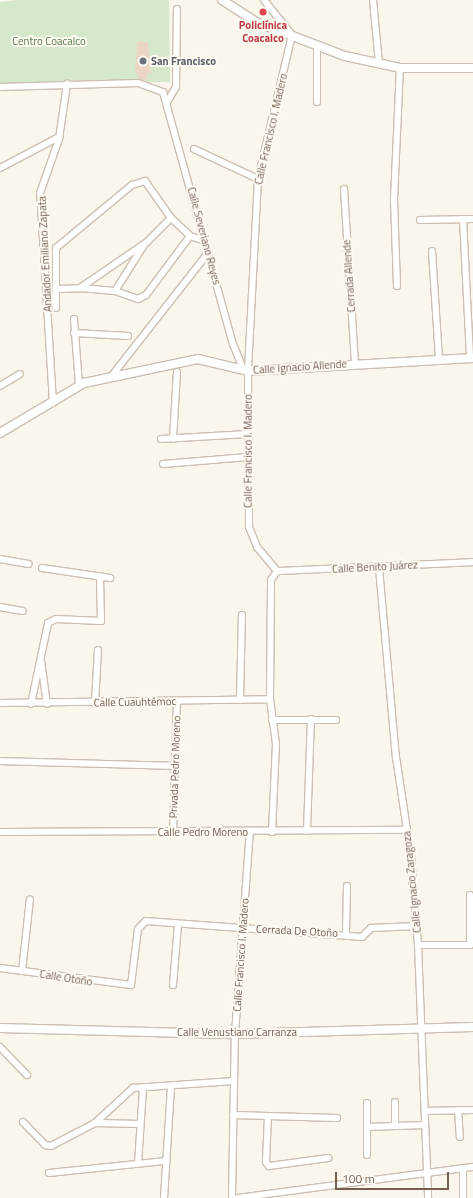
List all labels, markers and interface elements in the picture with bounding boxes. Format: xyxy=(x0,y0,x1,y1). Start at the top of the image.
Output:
marker: Policlínica Coacalco xyxy=(257,6,269,18)
place label: Policlínica Coacalco xyxy=(239,19,287,45)
park label: Centro Coacalco xyxy=(12,34,86,48)
place label: San Francisco xyxy=(151,54,216,68)
marker: San Francisco xyxy=(138,56,148,66)
street label: Calle Francisco I. Madero xyxy=(252,72,290,186)
street label: Calle Severiano Reyes xyxy=(185,186,223,286)
street label: Andador Emiliano Zapata xyxy=(35,196,55,312)
street label: Cerrada Allende xyxy=(340,239,358,313)
street label: Calle Ignacio Allende xyxy=(253,357,347,377)
street label: Calle Francisco I. Madero xyxy=(241,394,255,508)
street label: Calle Benito Juárez xyxy=(332,558,418,576)
street label: Calle Cuauhtémoc xyxy=(94,695,176,709)
street label: Privada Pedro Moreno xyxy=(167,715,183,819)
street label: Calle Pedro Moreno xyxy=(158,825,248,839)
street label: Calle Ignacio Zaragoza xyxy=(400,830,424,934)
street label: Calle Francisco I. Madero xyxy=(230,898,252,1012)
street label: Cerrada De Otoño xyxy=(256,922,338,940)
street label: Calle Otoño xyxy=(39,967,93,989)
street label: Calle Venustiano Carranza xyxy=(177,1025,297,1039)
scale bar xyxy=(337,1164,451,1190)
text: 100 m xyxy=(342,1169,375,1188)

